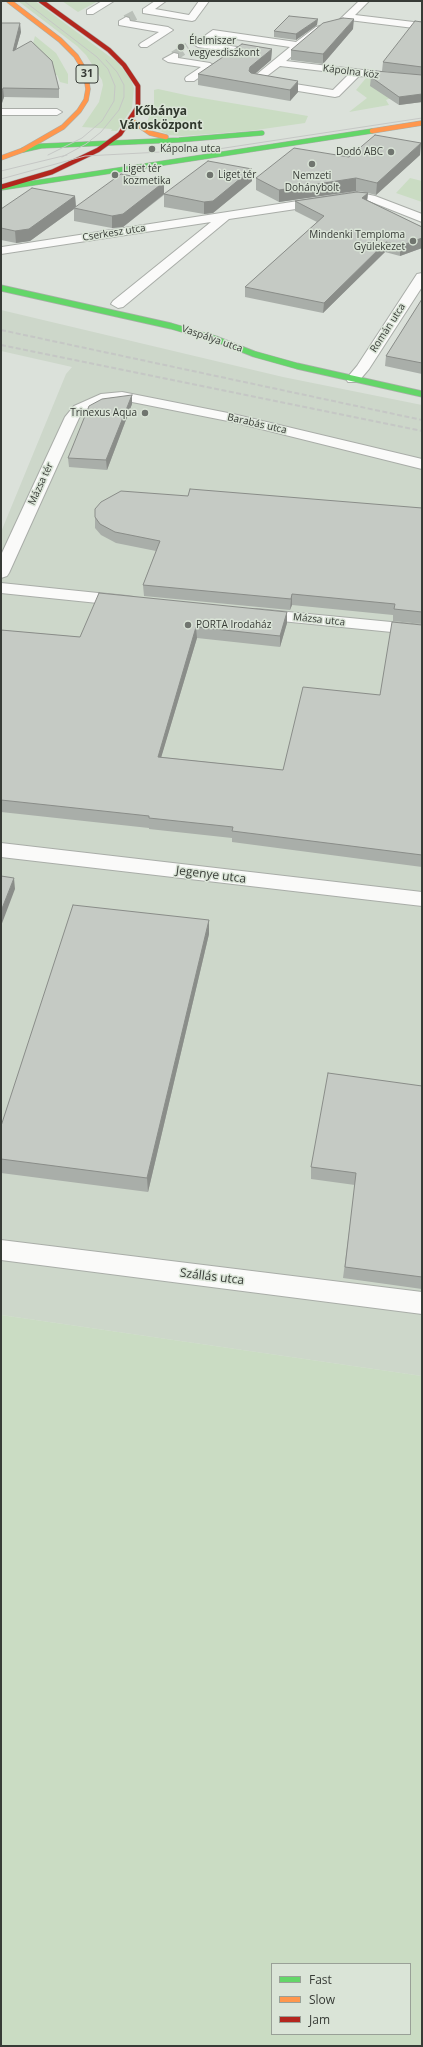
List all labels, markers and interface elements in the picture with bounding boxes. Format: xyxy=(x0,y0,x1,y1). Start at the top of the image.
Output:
place label: Élelmiszer vegyesdiszkont xyxy=(189,35,259,58)
marker: Élelmiszer vegyesdiszkont xyxy=(176,42,186,52)
street label: Kápolna köz xyxy=(322,63,380,81)
road number: 31 xyxy=(76,65,98,83)
district label: Kőbánya Városközpont xyxy=(120,105,202,133)
place label: Kápolna utca xyxy=(160,143,221,155)
marker: Kápolna utca xyxy=(147,144,157,154)
place label: Dodó ABC xyxy=(336,146,383,158)
marker: Dodó ABC xyxy=(386,147,396,157)
marker: Nemzeti Dohánybolt xyxy=(307,159,317,169)
place label: Liget tér kozmetika xyxy=(123,163,171,186)
place label: Liget tér xyxy=(218,169,256,181)
marker: Liget tér kozmetika xyxy=(110,170,120,180)
marker: Liget tér xyxy=(205,170,215,180)
place label: Nemzeti Dohánybolt xyxy=(285,170,339,194)
street label: Cserkesz utca xyxy=(82,222,146,244)
place label: Mindenki Temploma Gyülekezet xyxy=(309,229,405,252)
marker: Mindenki Temploma Gyülekezet xyxy=(408,236,418,246)
street label: Román utca xyxy=(368,301,408,355)
street label: Vaspálya utca xyxy=(180,323,244,355)
place label: Trinexus Aqua xyxy=(70,407,137,419)
marker: Trinexus Aqua xyxy=(140,408,150,418)
street label: Barabás utca xyxy=(226,411,288,437)
street label: Mázsa tér xyxy=(26,461,56,507)
street label: Mázsa utca xyxy=(292,611,346,629)
place label: PORTA Irodaház xyxy=(196,619,271,631)
marker: PORTA Irodaház xyxy=(183,620,193,630)
street label: Jegenye utca xyxy=(175,864,247,886)
street label: Szállás utca xyxy=(179,1266,245,1288)
legend xyxy=(271,1963,411,2035)
text: Fast xyxy=(309,1971,332,1988)
text: Slow xyxy=(309,1991,335,2008)
text: Jam xyxy=(309,2011,330,2028)

